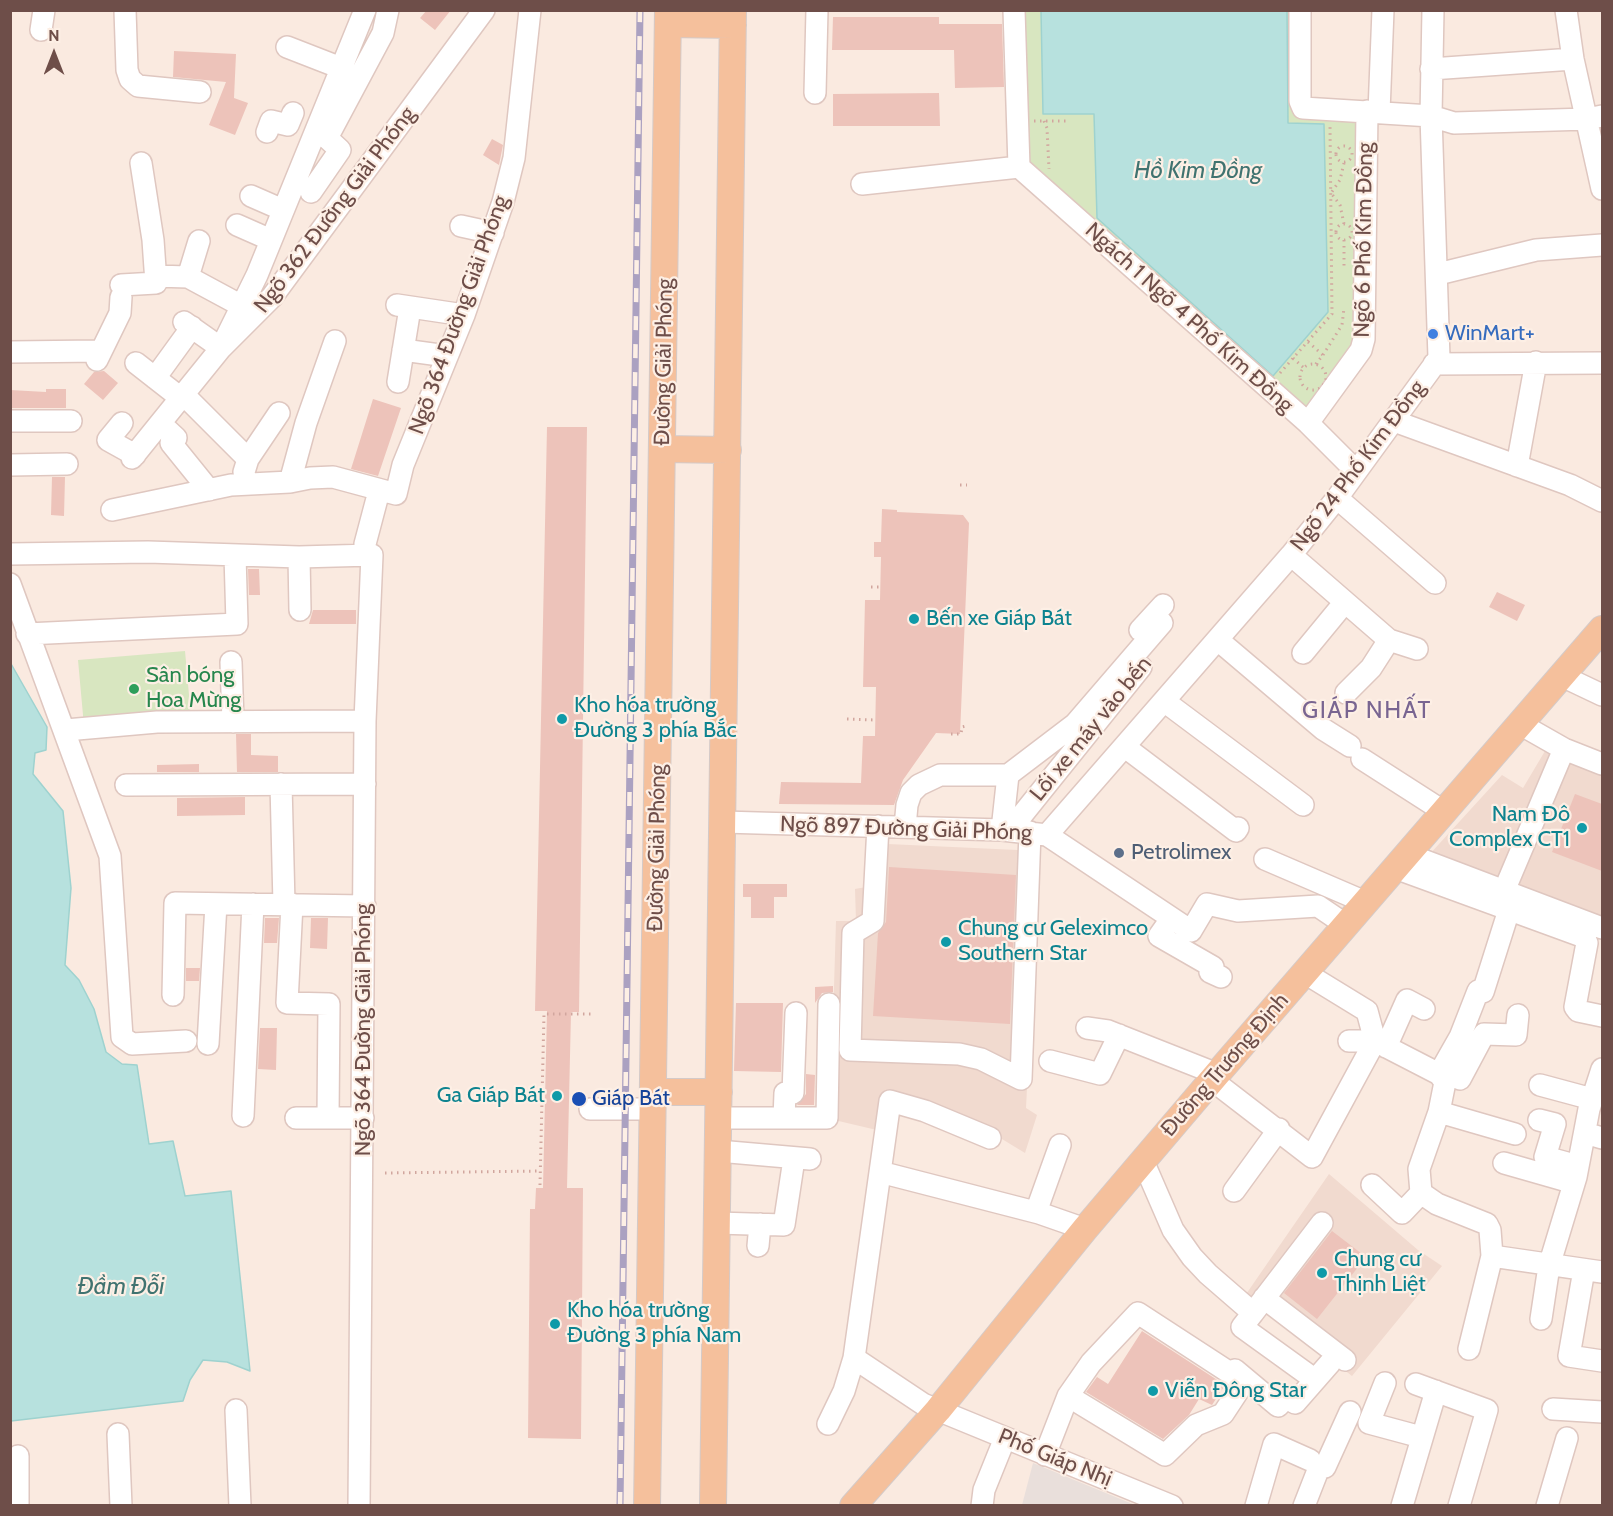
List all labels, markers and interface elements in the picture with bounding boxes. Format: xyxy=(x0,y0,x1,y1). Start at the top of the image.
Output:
north arrow xyxy=(24,24,84,84)
text: N xyxy=(48,26,60,45)
street label: Ngõ 362 Đường Giải Phóng xyxy=(249,102,421,318)
street label: Ngõ 6 Phố Kim Đồng xyxy=(1349,142,1379,338)
water label: Hồ Kim Đồng xyxy=(1134,157,1262,185)
street label: Ngõ 364 Đường Giải Phóng xyxy=(403,192,515,438)
street label: Ngách 1 Ngõ 4 Phố Kim Đồng xyxy=(1079,217,1299,419)
street label: Đường Giải Phóng xyxy=(649,278,679,446)
place label: WinMart+ xyxy=(1445,321,1535,347)
marker: WinMart+ xyxy=(1426,327,1440,341)
street label: Ngõ 24 Phố Kim Đồng xyxy=(1285,375,1431,557)
place label: Bến xe Giáp Bát xyxy=(926,606,1072,632)
marker: Bến xe Giáp Bát xyxy=(907,612,921,626)
street label: Lối xe máy vào bến xyxy=(1025,651,1157,807)
place label: Sân bóng Hoa Mừng xyxy=(146,663,241,714)
marker: Sân bóng Hoa Mừng xyxy=(127,682,141,696)
place label: Kho hóa trường Đường 3 phía Bắc xyxy=(574,693,737,744)
district label: GIÁP NHẤT xyxy=(1302,697,1432,725)
marker: Kho hóa trường Đường 3 phía Bắc xyxy=(555,712,569,726)
street label: Đường Giải Phóng xyxy=(642,764,672,932)
place label: Nam Đô Complex CT1 xyxy=(1449,802,1570,854)
street label: Ngõ 897 Đường Giải Phóng xyxy=(780,811,1032,847)
marker: Nam Đô Complex CT1 xyxy=(1575,821,1589,835)
place label: Petrolimex xyxy=(1131,840,1231,866)
marker: Petrolimex xyxy=(1112,846,1126,860)
street label: Ngõ 364 Đường Giải Phóng xyxy=(351,904,377,1156)
place label: Chung cư Geleximco Southern Star xyxy=(958,916,1148,968)
marker: Chung cư Geleximco Southern Star xyxy=(939,935,953,949)
street label: Đường Trương Định xyxy=(1156,988,1294,1142)
place label: Ga Giáp Bát xyxy=(437,1083,545,1109)
place label: Giáp Bát xyxy=(592,1086,670,1112)
marker: Ga Giáp Bát xyxy=(550,1089,564,1103)
marker: Giáp Bát xyxy=(570,1090,588,1108)
place label: Chung cư Thịnh Liệt xyxy=(1334,1247,1426,1298)
marker: Chung cư Thịnh Liệt xyxy=(1315,1266,1329,1280)
water label: Đầm Đỗi xyxy=(78,1273,164,1301)
place label: Kho hóa trường Đường 3 phía Nam xyxy=(567,1298,741,1350)
marker: Kho hóa trường Đường 3 phía Nam xyxy=(548,1317,562,1331)
place label: Viễn Đông Star xyxy=(1165,1378,1306,1404)
marker: Viễn Đông Star xyxy=(1146,1384,1160,1398)
street label: Phố Giáp Nhị xyxy=(994,1423,1116,1493)

